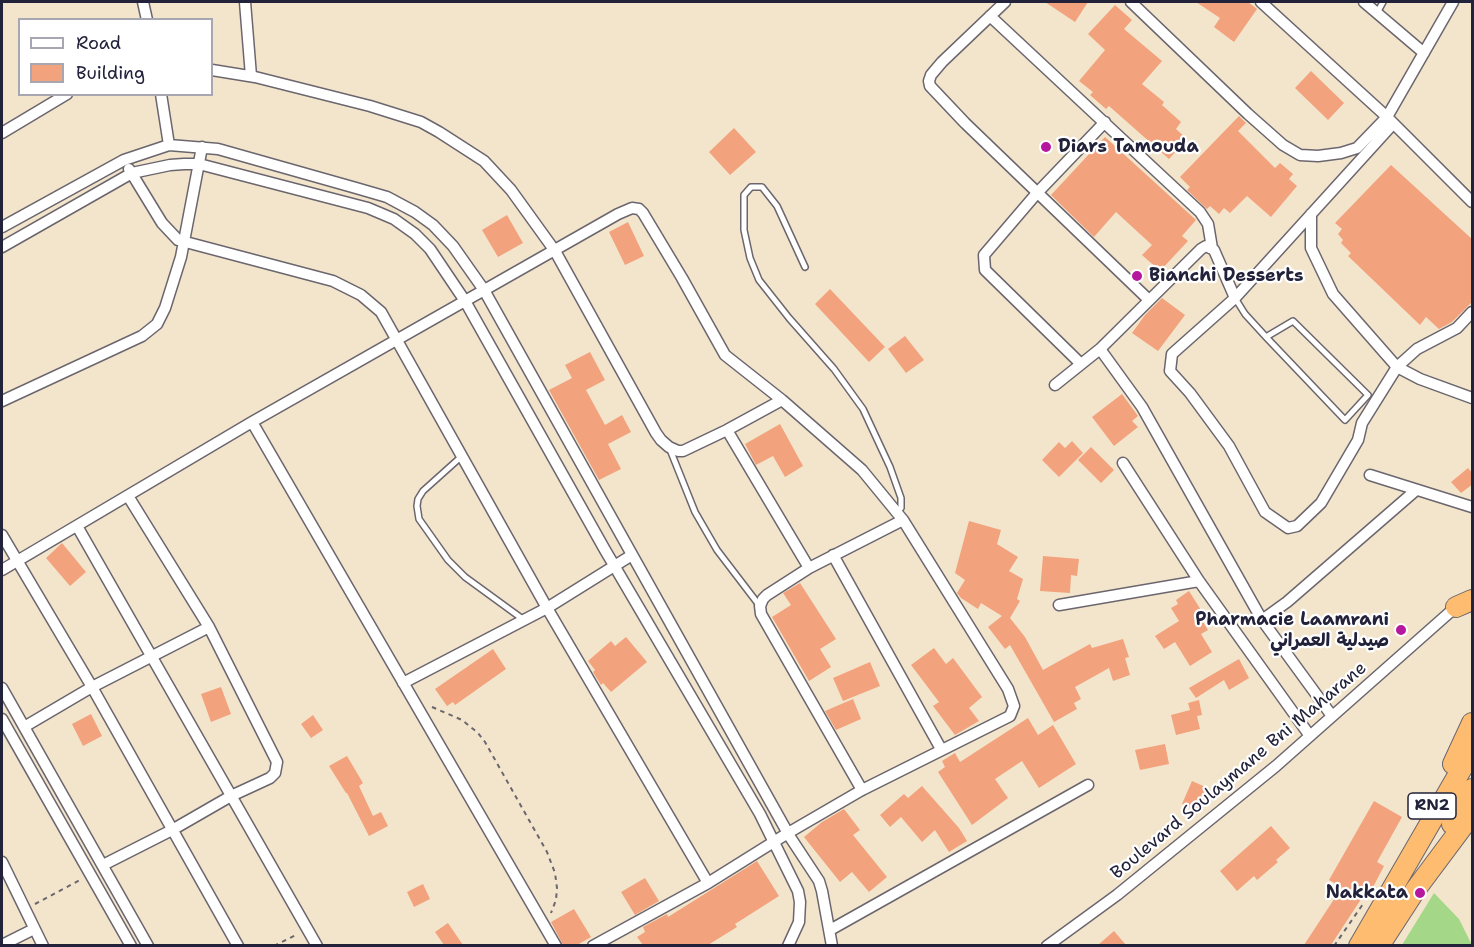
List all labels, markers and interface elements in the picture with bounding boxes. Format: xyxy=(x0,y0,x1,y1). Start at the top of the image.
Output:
legend xyxy=(18,18,213,96)
text: Road xyxy=(76,31,121,55)
text: Building xyxy=(76,61,145,85)
place label: Diars Tamouda xyxy=(1058,136,1199,158)
marker: Diars Tamouda xyxy=(1039,140,1053,154)
place label: Bianchi Desserts xyxy=(1149,265,1304,287)
marker: Bianchi Desserts xyxy=(1130,269,1144,283)
place label: Pharmacie Laamrani صيدلية العمراني xyxy=(1195,609,1389,652)
marker: Pharmacie Laamrani صيدلية العمراني xyxy=(1394,623,1408,637)
street label: Boulevard Soulaymane Bni Maharane xyxy=(1107,658,1371,884)
road number: RN2 xyxy=(1408,793,1456,819)
place label: Nakkata xyxy=(1326,882,1408,904)
marker: Nakkata xyxy=(1413,886,1427,900)

